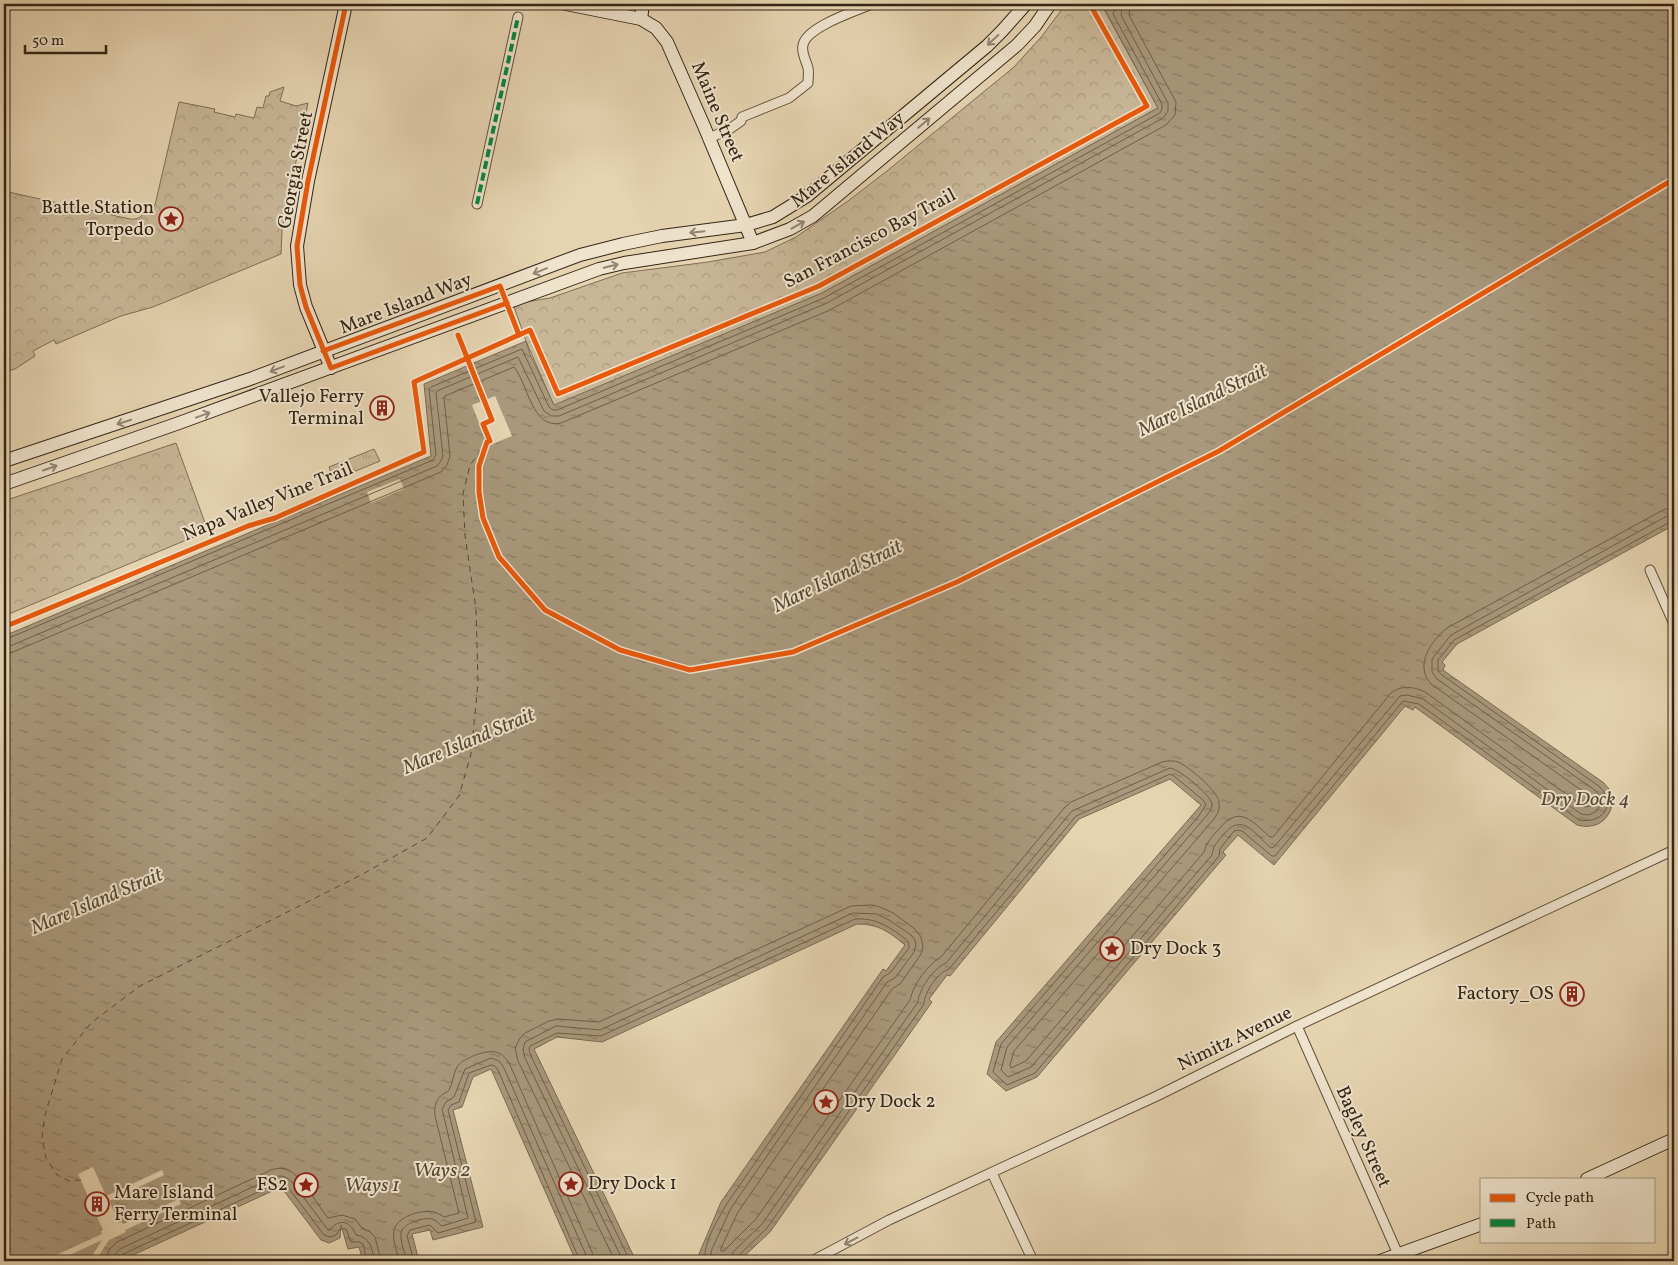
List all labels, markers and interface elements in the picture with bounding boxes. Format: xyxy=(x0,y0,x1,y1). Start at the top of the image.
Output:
scale bar xyxy=(25,22,106,54)
text: 50 m xyxy=(32,31,64,52)
one-way arrow xyxy=(987,34,1000,46)
street label: Maine Street xyxy=(684,58,750,167)
street label: Mare Island Way xyxy=(785,106,911,214)
street label: Georgia Street xyxy=(272,109,320,231)
one-way arrow xyxy=(918,117,931,129)
street label: San Francisco Bay Trail xyxy=(779,182,961,295)
place label: Battle Station Torpedo xyxy=(41,195,154,243)
place icon: Battle Station Torpedo xyxy=(158,206,184,232)
one-way arrow xyxy=(790,219,804,229)
one-way arrow xyxy=(690,227,706,237)
one-way arrow xyxy=(603,261,619,270)
one-way arrow xyxy=(533,266,548,276)
street label: Mare Island Way xyxy=(336,267,476,341)
water label: Mare Island Strait xyxy=(1133,357,1273,445)
one-way arrow xyxy=(270,365,286,374)
place label: Vallejo Ferry Terminal xyxy=(259,384,364,432)
building icon: Vallejo Ferry Terminal xyxy=(369,395,395,421)
one-way arrow xyxy=(195,410,211,419)
one-way arrow xyxy=(117,418,132,427)
street label: Napa Valley Vine Trail xyxy=(179,456,357,548)
one-way arrow xyxy=(42,463,57,472)
water label: Mare Island Strait xyxy=(768,533,908,621)
water label: Mare Island Strait xyxy=(398,701,540,783)
water label: Dry Dock 4 xyxy=(1540,786,1630,814)
water label: Mare Island Strait xyxy=(26,861,168,943)
place icon: Dry Dock 3 xyxy=(1099,936,1125,962)
place label: Dry Dock 3 xyxy=(1130,936,1221,962)
place label: Factory_OS xyxy=(1457,981,1554,1007)
building icon: Factory_OS xyxy=(1559,981,1585,1007)
street label: Nimitz Avenue xyxy=(1173,1000,1297,1078)
street label: Bagley Street xyxy=(1329,1082,1397,1192)
place icon: Dry Dock 2 xyxy=(813,1089,839,1115)
place label: Dry Dock 2 xyxy=(844,1089,936,1115)
water label: Ways 2 xyxy=(413,1157,471,1185)
place icon: Dry Dock 1 xyxy=(558,1171,584,1197)
place label: Dry Dock 1 xyxy=(588,1171,677,1197)
place label: FS2 xyxy=(257,1172,288,1198)
place icon: FS2 xyxy=(293,1172,319,1198)
water label: Ways 1 xyxy=(345,1172,399,1200)
legend xyxy=(1480,1178,1656,1242)
place label: Mare Island Ferry Terminal xyxy=(114,1180,238,1228)
text: Cycle path xyxy=(1526,1188,1594,1209)
building icon: Mare Island Ferry Terminal xyxy=(84,1191,110,1217)
text: Path xyxy=(1526,1214,1556,1235)
one-way arrow xyxy=(844,1237,859,1246)

